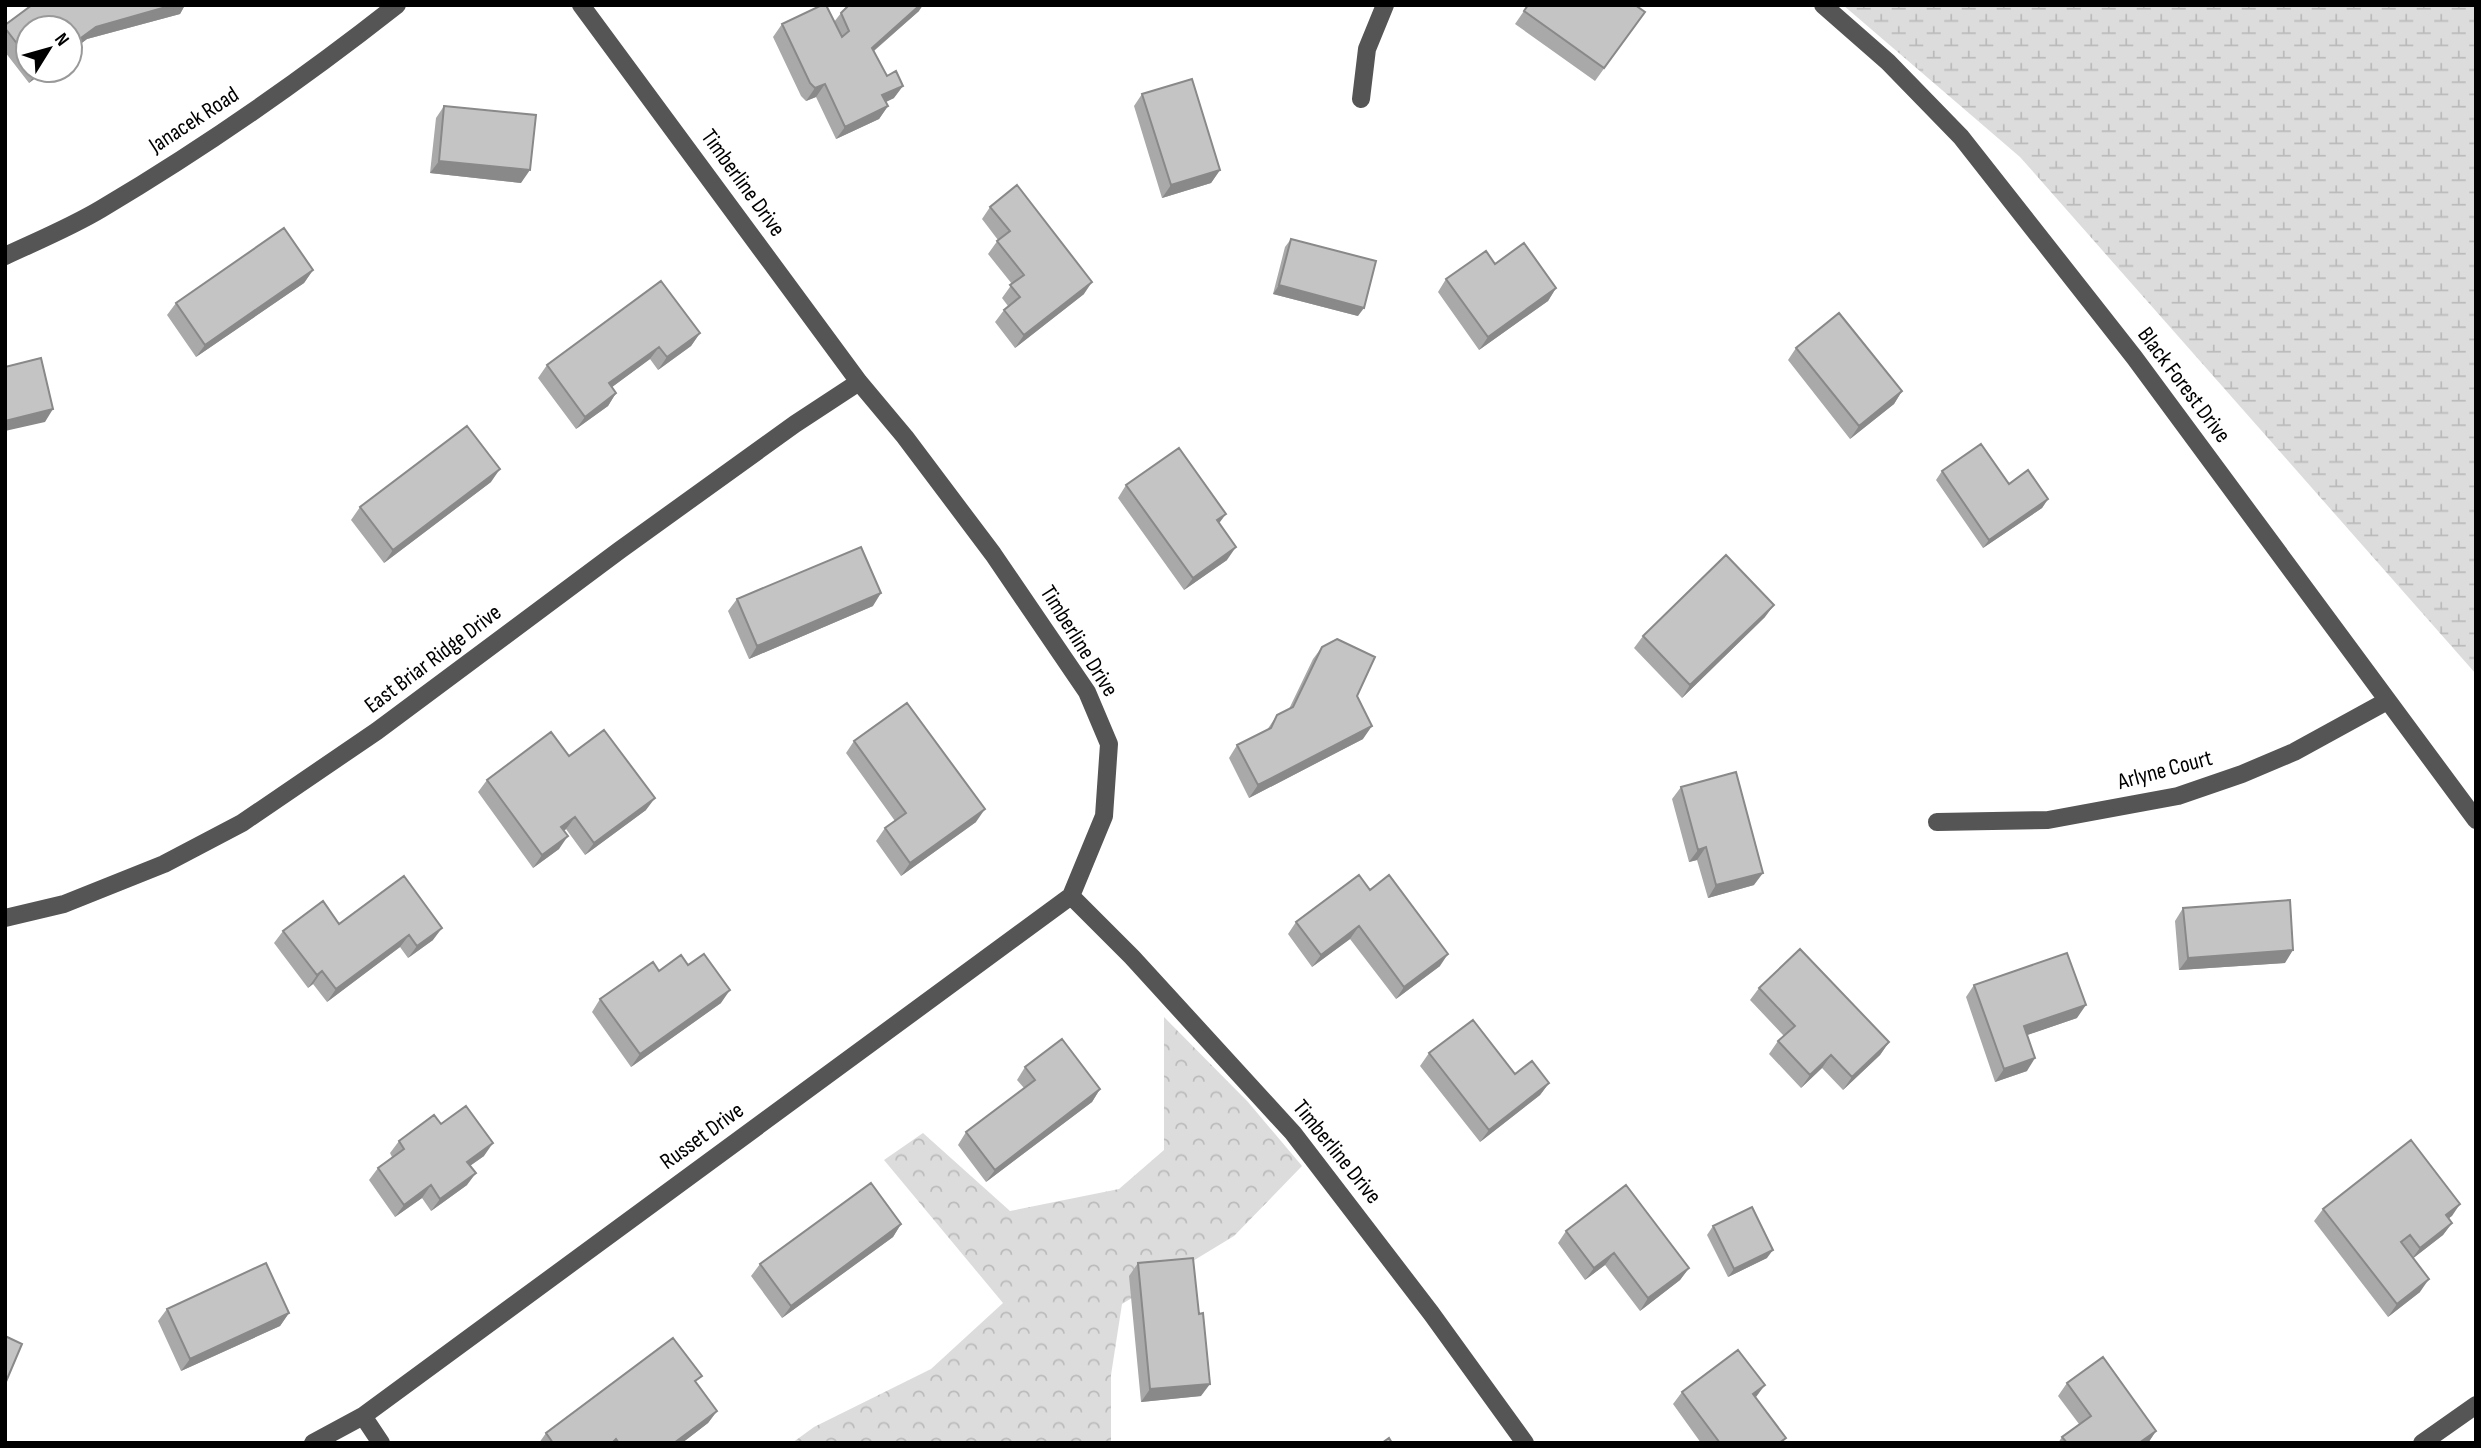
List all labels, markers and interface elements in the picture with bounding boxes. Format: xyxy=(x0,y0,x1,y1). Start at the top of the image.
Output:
north arrow xyxy=(14,14,84,84)
text: N xyxy=(49,29,74,51)
street label: Janacek Road xyxy=(143,81,244,160)
street label: Timberline Drive xyxy=(695,124,791,242)
street label: Black Forest Drive xyxy=(2131,322,2237,448)
street label: Timberline Drive xyxy=(1034,580,1124,702)
street label: East Briar Ridge Drive xyxy=(359,599,507,719)
street label: Arlyne Court xyxy=(2114,744,2215,796)
street label: Timberline Drive xyxy=(1287,1094,1387,1210)
street label: Russet Drive xyxy=(655,1096,749,1176)

